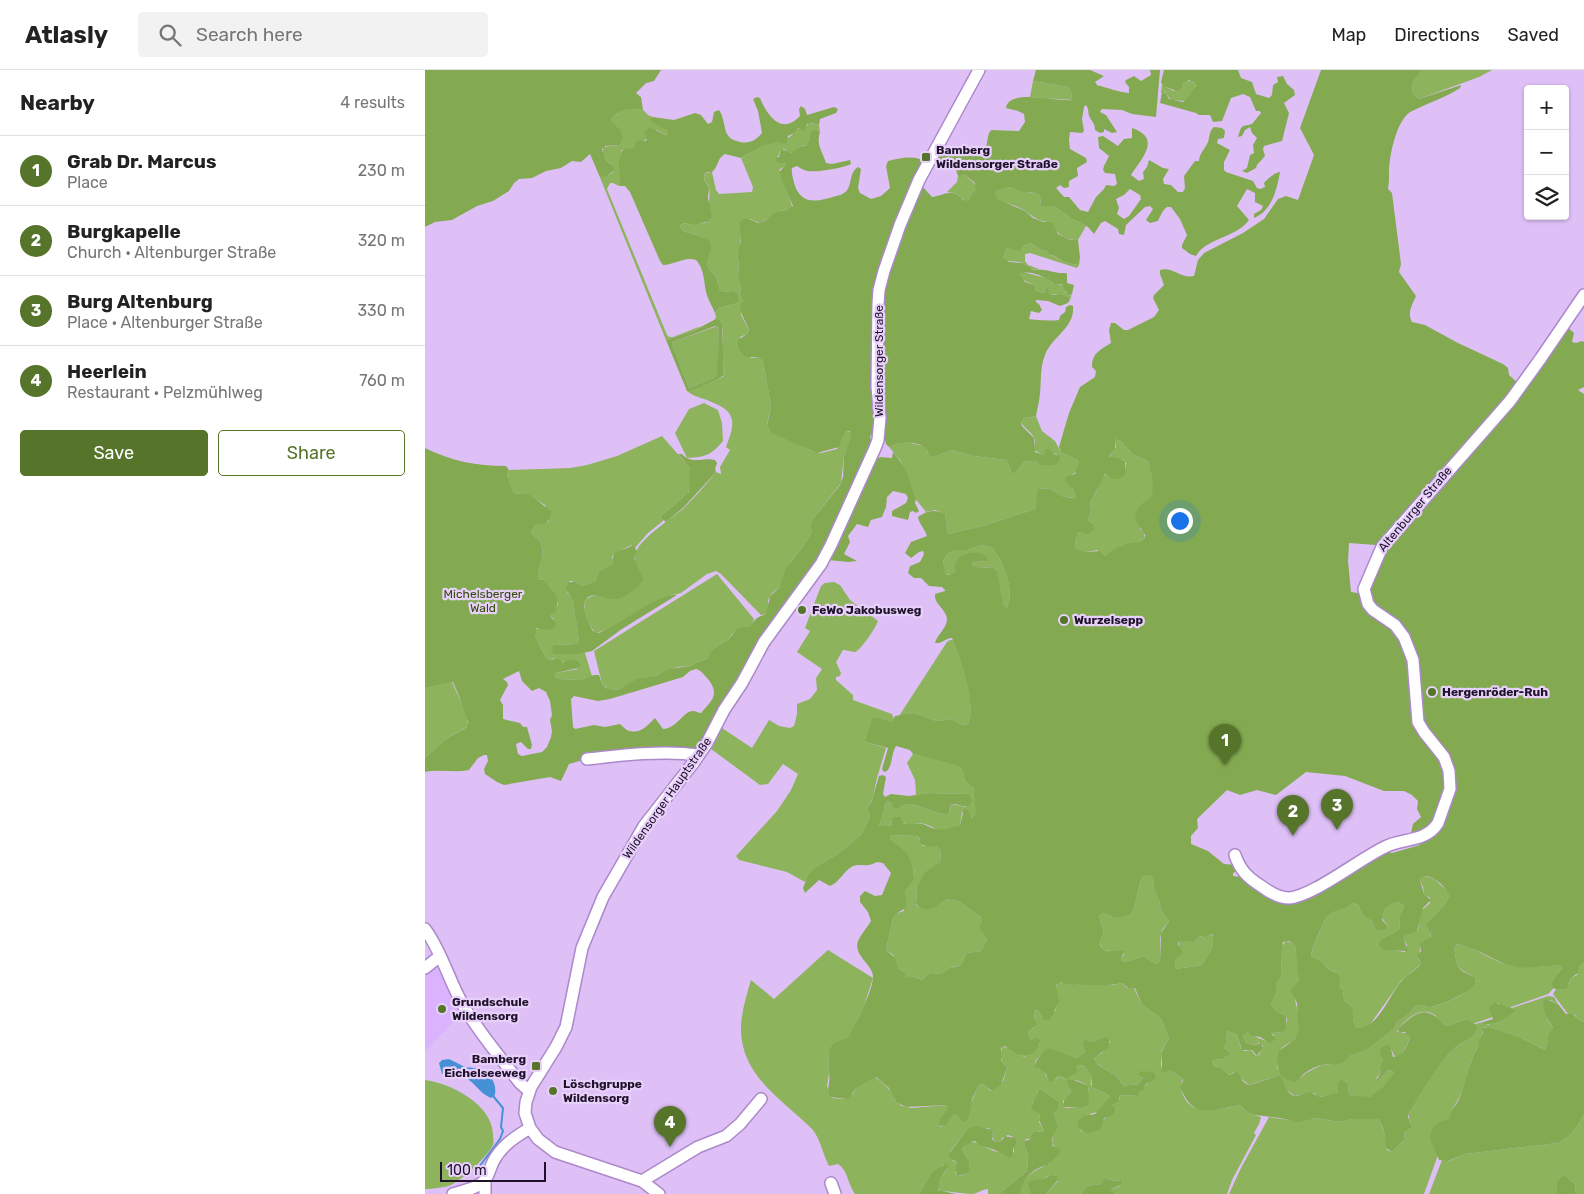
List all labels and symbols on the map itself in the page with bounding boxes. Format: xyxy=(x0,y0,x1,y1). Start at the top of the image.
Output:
place label: Bamberg Wildensorger Straße xyxy=(936,143,1058,171)
marker: Bamberg Wildensorger Straße xyxy=(920,151,932,163)
street label: Wildensorger Straße xyxy=(872,305,886,417)
street label: Altenburger Straße xyxy=(1375,463,1455,554)
your location xyxy=(1167,508,1193,534)
park label: Michelsberger Wald xyxy=(444,587,523,615)
place label: FeWo Jakobusweg xyxy=(812,603,921,617)
marker: FeWo Jakobusweg xyxy=(796,604,808,616)
place label: Wurzelsepp xyxy=(1074,613,1143,627)
marker: Wurzelsepp xyxy=(1058,614,1070,626)
place label: Hergenröder-Ruh xyxy=(1442,685,1548,699)
marker: Hergenröder-Ruh xyxy=(1426,686,1438,698)
pin: 1 xyxy=(1209,724,1241,765)
street label: Wildensorger Hauptstraße xyxy=(620,734,714,861)
pin: 3 xyxy=(1321,789,1353,830)
pin: 2 xyxy=(1277,795,1309,836)
place label: Grundschule Wildensorg xyxy=(452,995,529,1023)
marker: Grundschule Wildensorg xyxy=(436,1003,448,1015)
place label: Bamberg Eichelseeweg xyxy=(444,1052,526,1080)
marker: Bamberg Eichelseeweg xyxy=(530,1060,542,1072)
place label: Löschgruppe Wildensorg xyxy=(563,1077,642,1105)
marker: Löschgruppe Wildensorg xyxy=(547,1085,559,1097)
pin: 4 xyxy=(654,1106,686,1147)
scale bar xyxy=(440,1159,546,1182)

